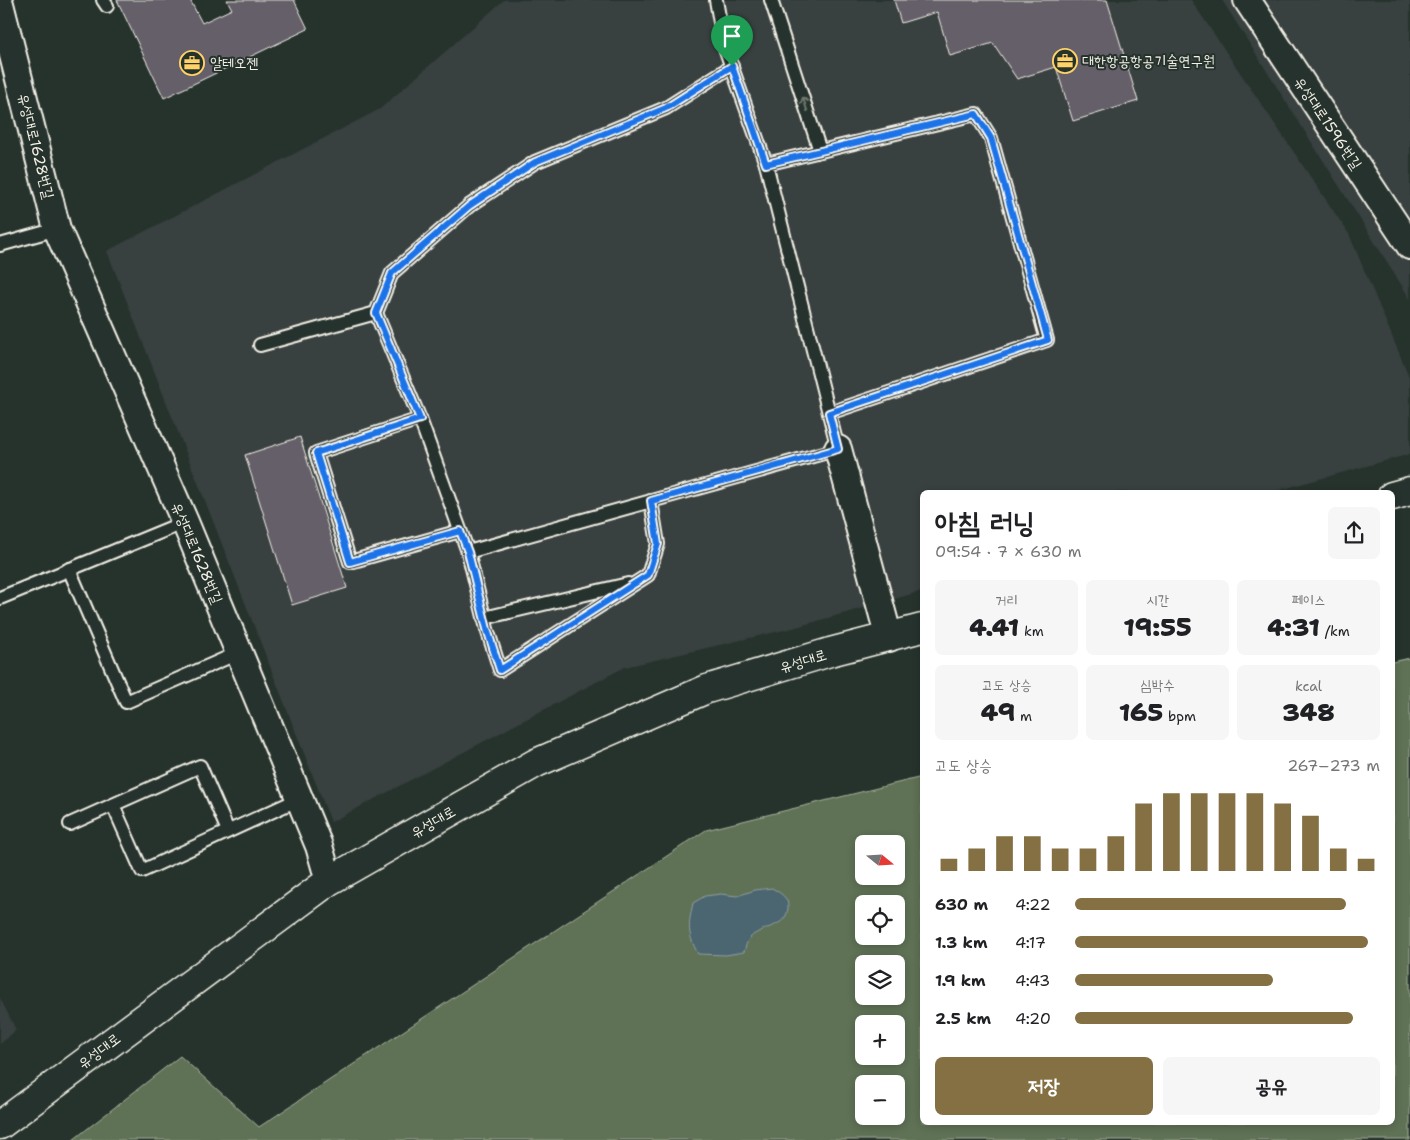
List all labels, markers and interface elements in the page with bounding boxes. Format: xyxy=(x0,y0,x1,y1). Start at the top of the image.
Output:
pin xyxy=(711,15,753,66)
icon: arrive xyxy=(718,22,746,50)
office icon: 대한항공항공기술연구원 xyxy=(1052,48,1078,74)
office icon: 알테오젠 xyxy=(179,50,205,76)
place label: 대한항공항공기술연구원 xyxy=(1082,51,1215,71)
place label: 알테오젠 xyxy=(210,53,258,73)
street label: 유성대로1596번길 xyxy=(1290,73,1366,173)
street label: 유성대로1628번길 xyxy=(13,91,59,201)
one-way arrow xyxy=(800,97,809,112)
street label: 유성대로1628번길 xyxy=(167,499,227,607)
text: 아침 러닝 xyxy=(935,503,1035,541)
button: share xyxy=(1328,507,1380,559)
text: 09:54 · 7 × 630 m xyxy=(935,541,1082,562)
text: 거리 xyxy=(995,591,1018,609)
text: 시간 xyxy=(1146,591,1169,609)
text: 페이스 xyxy=(1292,591,1325,609)
text: 4.41 xyxy=(969,610,1019,644)
text: 19:55 xyxy=(1123,610,1192,644)
text: 4:31 xyxy=(1267,610,1320,644)
text: km xyxy=(1019,622,1044,640)
text: /km xyxy=(1320,622,1350,640)
street label: 유성대로 xyxy=(777,644,829,678)
text: 고도 상승 xyxy=(982,676,1031,694)
text: 심박수 xyxy=(1141,676,1174,694)
text: kcal xyxy=(1295,677,1322,695)
text: 49 xyxy=(981,695,1015,729)
text: 165 xyxy=(1119,695,1163,729)
text: 348 xyxy=(1282,695,1335,729)
text: m xyxy=(1015,707,1032,725)
text: bpm xyxy=(1163,707,1196,725)
text: 고도 상승 xyxy=(935,755,992,776)
text: 267–273 m xyxy=(1287,755,1380,776)
street label: 유성대로 xyxy=(407,801,459,843)
north arrow xyxy=(855,835,905,885)
map controls xyxy=(855,835,905,1125)
text: 630 m xyxy=(935,894,988,915)
text: 4:22 xyxy=(1015,894,1051,915)
button: locate xyxy=(855,895,905,945)
text: 1.3 km xyxy=(935,932,988,953)
text: 4:17 xyxy=(1015,932,1046,953)
button: layers xyxy=(855,955,905,1005)
text: 1.9 km xyxy=(935,970,986,991)
text: 4:43 xyxy=(1015,970,1050,991)
text: 2.5 km xyxy=(935,1008,991,1029)
text: 4:20 xyxy=(1015,1008,1051,1029)
button: + xyxy=(855,1015,905,1065)
street label: 유성대로 xyxy=(74,1028,124,1074)
button: 저장 xyxy=(935,1057,1153,1115)
button: 공유 xyxy=(1163,1057,1380,1115)
button: − xyxy=(855,1075,905,1125)

